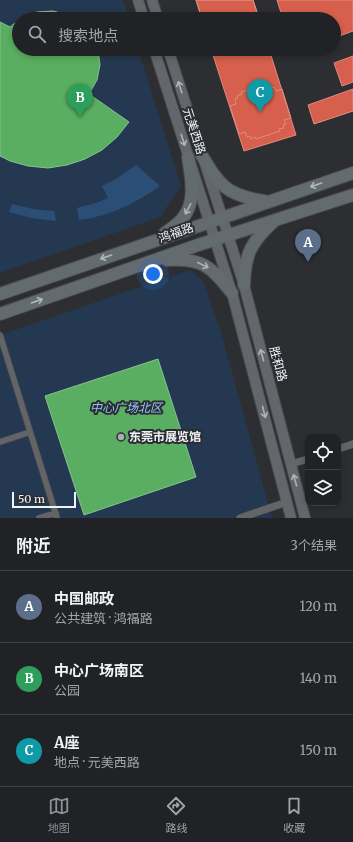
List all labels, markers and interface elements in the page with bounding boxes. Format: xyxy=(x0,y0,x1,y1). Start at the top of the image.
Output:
search box xyxy=(12,12,341,56)
icon: search xyxy=(26,23,48,45)
text: 搜索地点 xyxy=(58,26,118,45)
pin: C xyxy=(247,79,273,112)
one-way arrow xyxy=(175,81,183,93)
pin: B xyxy=(67,84,93,117)
street label: 元美西路 xyxy=(180,106,209,156)
one-way arrow xyxy=(180,133,187,146)
one-way arrow xyxy=(310,182,323,189)
one-way arrow xyxy=(184,202,191,214)
street label: 鸿福路 xyxy=(156,220,195,245)
pin: A xyxy=(295,229,321,262)
one-way arrow xyxy=(99,254,112,261)
one-way arrow xyxy=(197,262,209,269)
your location xyxy=(143,264,163,284)
one-way arrow xyxy=(30,297,43,304)
street label: 胜和路 xyxy=(267,345,290,383)
one-way arrow xyxy=(258,348,265,361)
park label: 中心广场北区 xyxy=(90,400,164,415)
one-way arrow xyxy=(260,405,268,418)
place label: 东莞市展览馆 xyxy=(129,429,201,444)
marker: 东莞市展览馆 xyxy=(116,432,126,442)
map controls xyxy=(305,434,341,506)
button: locate xyxy=(305,434,341,470)
button: layers xyxy=(305,470,341,506)
one-way arrow xyxy=(291,474,298,487)
scale bar xyxy=(12,490,76,509)
text: 50 m xyxy=(18,492,45,506)
text: 附近 xyxy=(16,535,50,557)
text: 3个结果 xyxy=(291,537,337,554)
text: 中国邮政 xyxy=(54,589,114,608)
text: A xyxy=(24,598,34,615)
text: 120 m xyxy=(299,598,337,615)
text: 公共建筑 · 鸿福路 xyxy=(54,610,153,627)
text: 中心广场南区 xyxy=(54,661,144,680)
text: B xyxy=(24,670,34,687)
text: 140 m xyxy=(300,670,337,687)
text: 公园 xyxy=(54,682,80,699)
text: A座 xyxy=(54,733,80,752)
text: C xyxy=(25,742,33,759)
text: 150 m xyxy=(300,742,337,759)
text: 地点 · 元美西路 xyxy=(54,754,140,771)
tab: 地图 xyxy=(48,795,70,835)
tab: 路线 xyxy=(165,795,187,835)
tab: 收藏 xyxy=(283,795,305,835)

